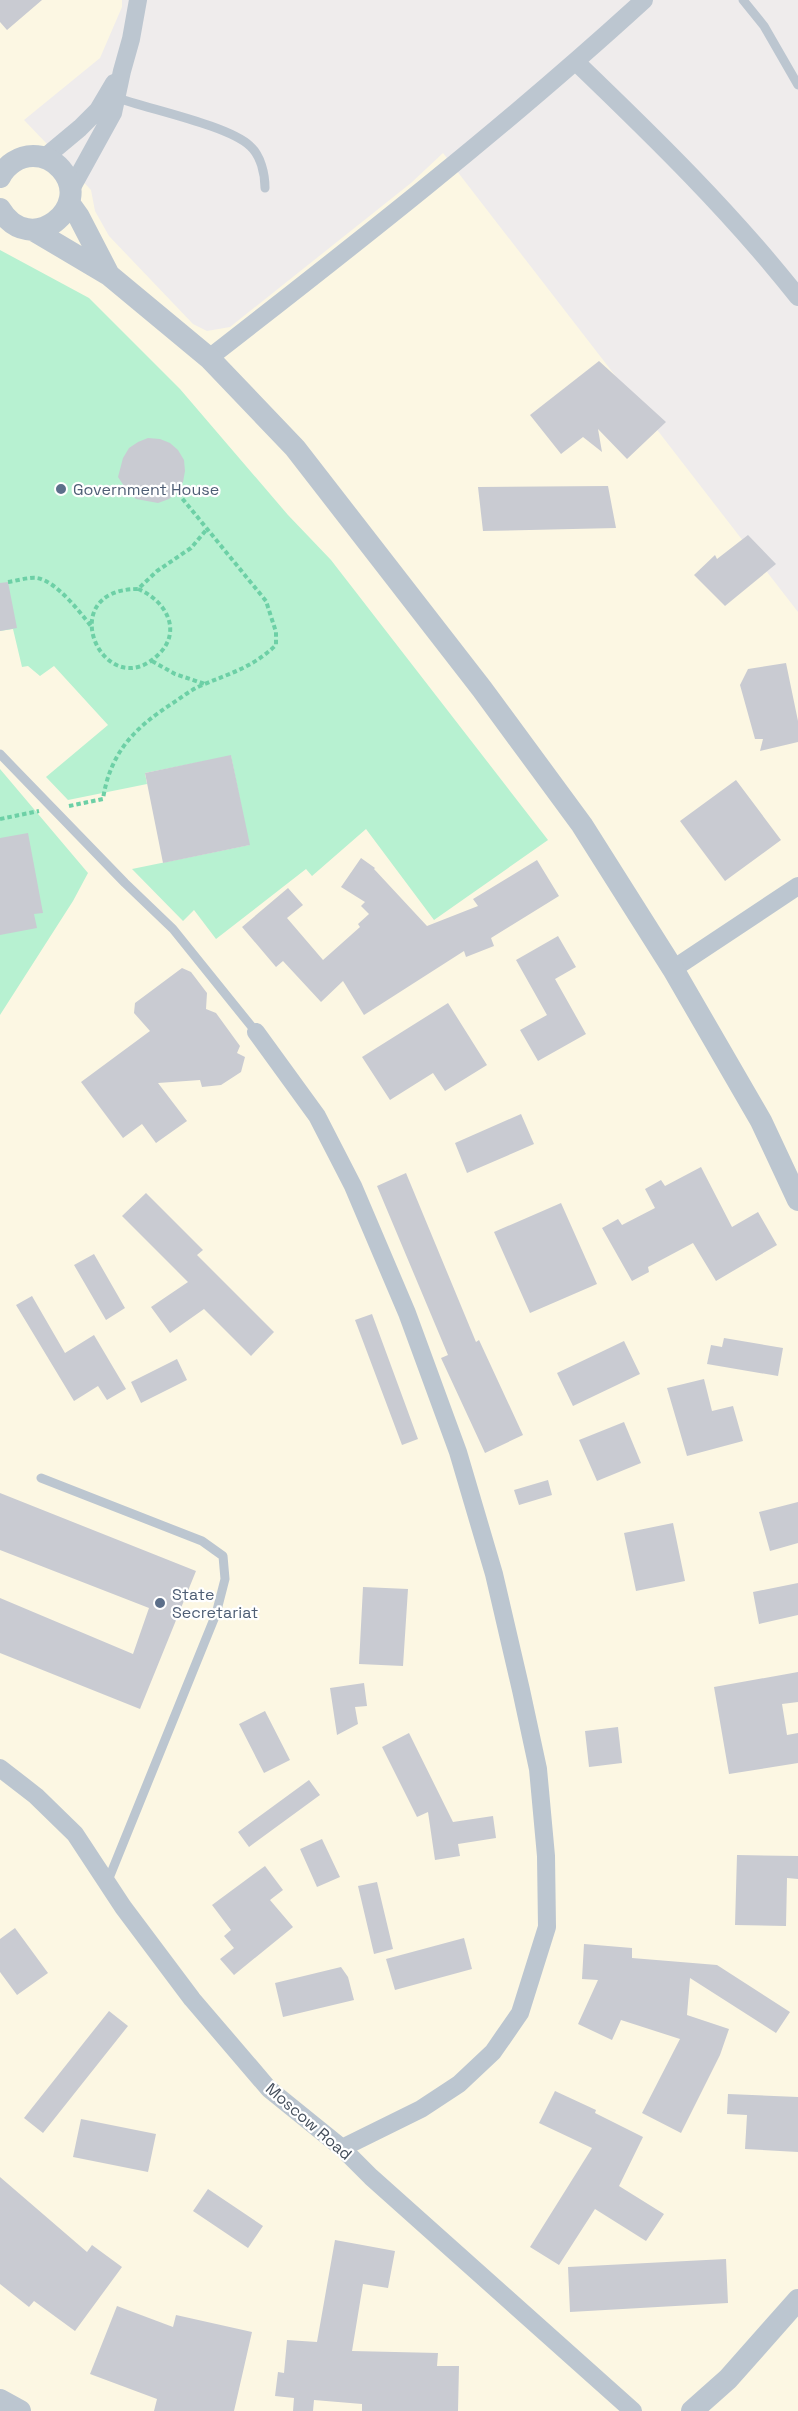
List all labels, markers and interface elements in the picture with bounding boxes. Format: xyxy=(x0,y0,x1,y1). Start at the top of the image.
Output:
place label: Government House xyxy=(73,479,219,500)
marker: Government House xyxy=(54,482,68,496)
place label: State Secretariat xyxy=(172,1584,258,1623)
marker: State Secretariat xyxy=(153,1596,167,1610)
street label: Moscow Road xyxy=(261,2078,356,2165)

